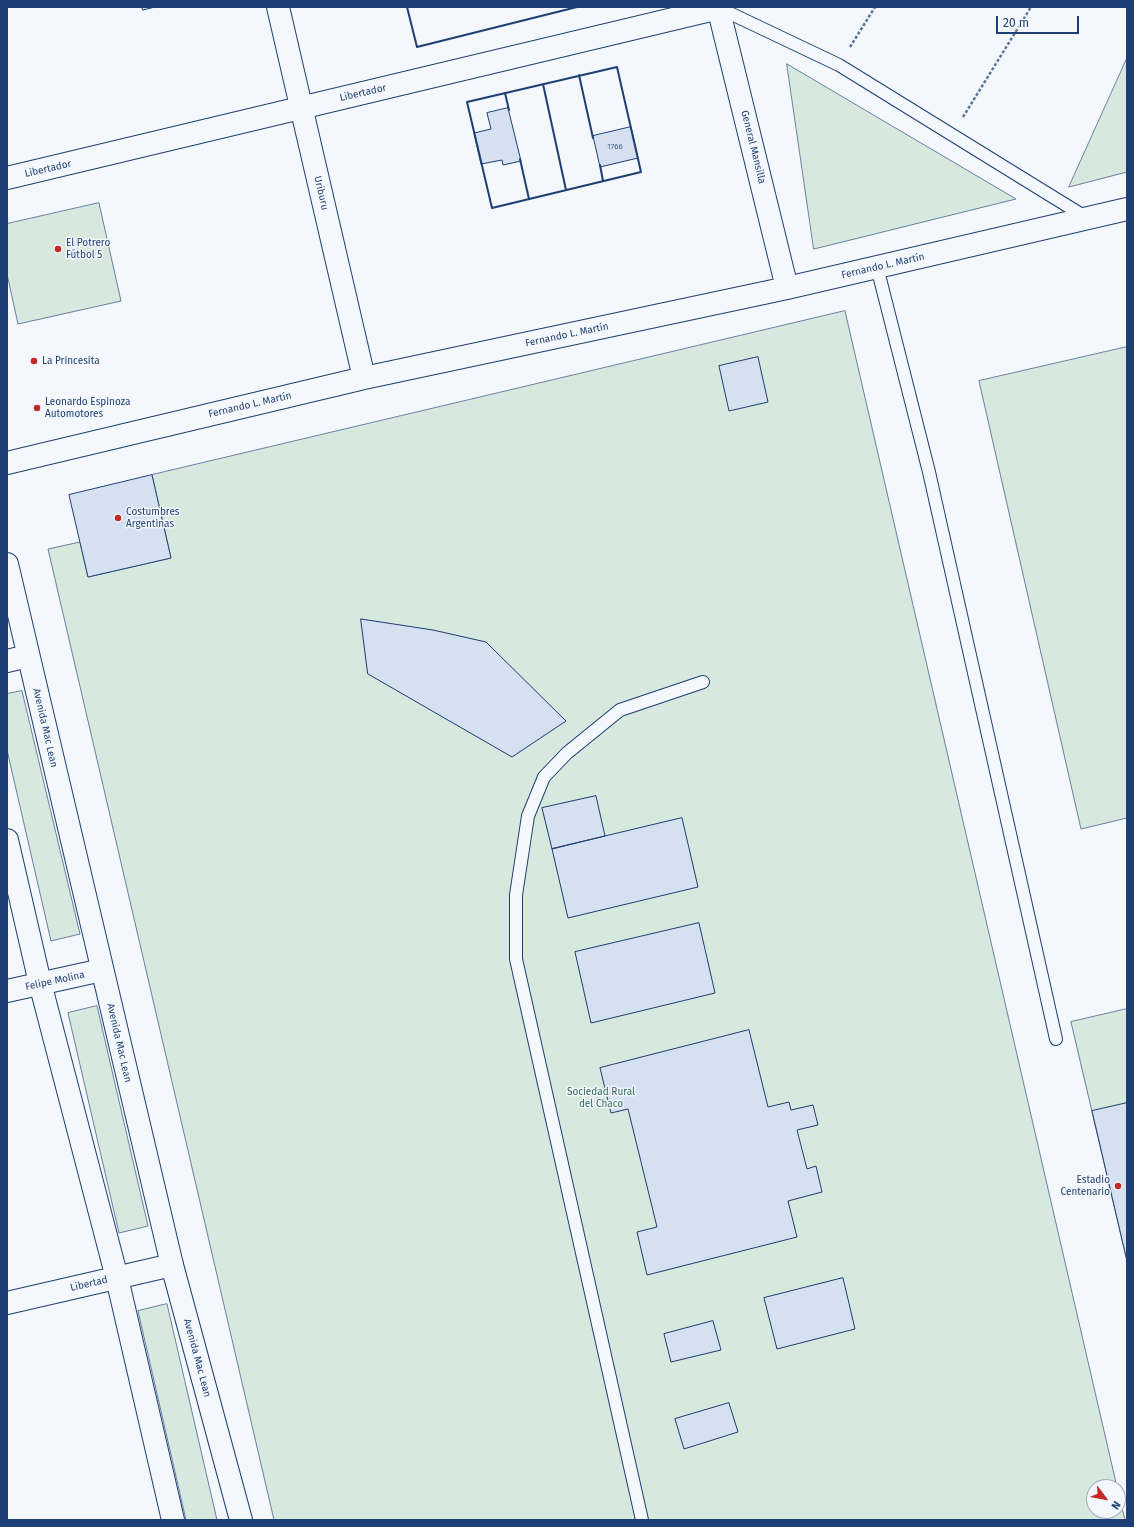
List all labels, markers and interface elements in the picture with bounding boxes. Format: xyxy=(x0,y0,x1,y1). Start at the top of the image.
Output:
scale bar xyxy=(998,8,1081,34)
text: 20 m xyxy=(1003,16,1029,30)
street label: Libertador xyxy=(338,82,388,104)
street label: General Mansilla xyxy=(738,109,768,185)
house number: 1766 xyxy=(607,142,623,152)
street label: Libertador xyxy=(23,158,73,180)
street label: Uriburu xyxy=(311,175,331,211)
place label: El Potrero Fútbol 5 xyxy=(66,237,110,260)
marker: El Potrero Fútbol 5 xyxy=(53,244,63,254)
street label: Fernando L. Martín xyxy=(840,251,926,281)
street label: Fernando L. Martín xyxy=(524,320,610,350)
place label: La Princesita xyxy=(42,355,100,367)
marker: La Princesita xyxy=(29,356,39,366)
street label: Fernando L. Martín xyxy=(207,390,293,420)
place label: Leonardo Espinoza Automotores xyxy=(45,396,130,420)
marker: Leonardo Espinoza Automotores xyxy=(32,403,42,413)
place label: Costumbres Argentinas xyxy=(126,506,180,530)
marker: Costumbres Argentinas xyxy=(113,513,123,523)
street label: Avenida Mac Lean xyxy=(30,687,60,769)
street label: Felipe Molina xyxy=(24,969,86,993)
street label: Avenida Mac Lean xyxy=(104,1002,134,1084)
park label: Sociedad Rural del Chaco xyxy=(567,1086,635,1110)
place label: Estadio Centenario xyxy=(1061,1174,1110,1198)
marker: Estadio Centenario xyxy=(1113,1181,1123,1191)
street label: Libertad xyxy=(69,1274,109,1294)
street label: Avenida Mac Lean xyxy=(181,1317,213,1399)
north arrow xyxy=(1086,1479,1126,1519)
text: N xyxy=(1108,1499,1123,1512)

